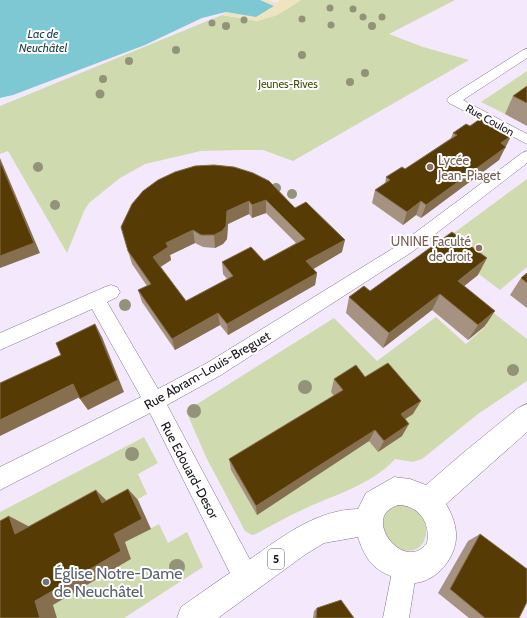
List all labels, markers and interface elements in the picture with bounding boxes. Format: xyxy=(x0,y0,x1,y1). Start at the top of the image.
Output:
water label: Lac de Neuchâtel xyxy=(19,26,67,55)
park label: Jeunes-Rives xyxy=(257,77,318,91)
street label: Rue Coulon xyxy=(463,101,517,139)
place label: Lycée Jean-Piaget xyxy=(437,152,501,183)
marker: Lycée Jean-Piaget xyxy=(425,162,435,172)
place label: UNINE Faculté de droit xyxy=(391,233,472,264)
marker: UNINE Faculté de droit xyxy=(474,243,484,253)
street label: Rue Abram-Louis-Breguet xyxy=(141,327,273,413)
street label: Rue Edouard-Desor xyxy=(158,419,223,522)
road number: 5 xyxy=(268,549,284,569)
place label: Église Notre-Dame de Neuchâtel xyxy=(54,564,183,601)
marker: Église Notre-Dame de Neuchâtel xyxy=(41,577,51,587)

